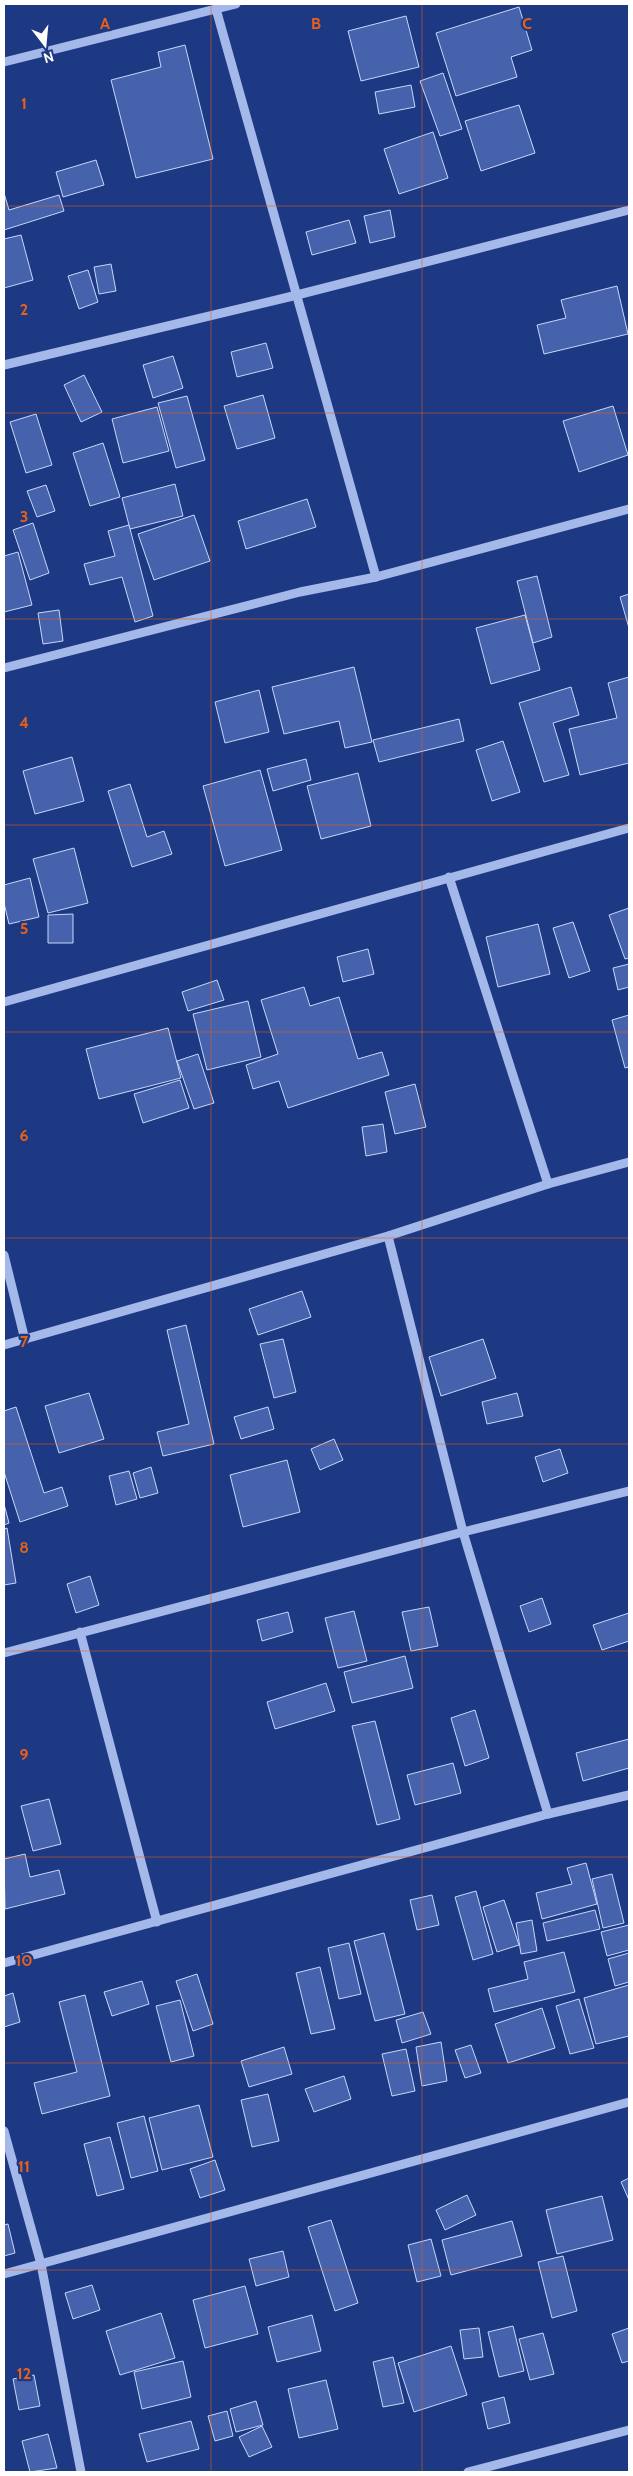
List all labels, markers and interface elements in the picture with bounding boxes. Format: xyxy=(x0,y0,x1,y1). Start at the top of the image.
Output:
text: A xyxy=(100,14,110,33)
text: B xyxy=(311,14,321,33)
text: C xyxy=(522,14,532,33)
north arrow xyxy=(20,20,70,70)
text: N xyxy=(41,47,56,68)
text: 1 xyxy=(21,94,27,113)
text: 2 xyxy=(20,300,28,319)
text: 3 xyxy=(20,507,28,526)
text: 4 xyxy=(19,713,29,732)
text: 5 xyxy=(20,919,28,938)
text: 6 xyxy=(20,1126,29,1145)
text: 7 xyxy=(20,1332,29,1351)
text: 8 xyxy=(19,1538,29,1557)
text: 9 xyxy=(20,1745,29,1764)
text: 10 xyxy=(15,1951,33,1970)
text: 11 xyxy=(18,2157,30,2176)
text: 12 xyxy=(17,2364,31,2383)

